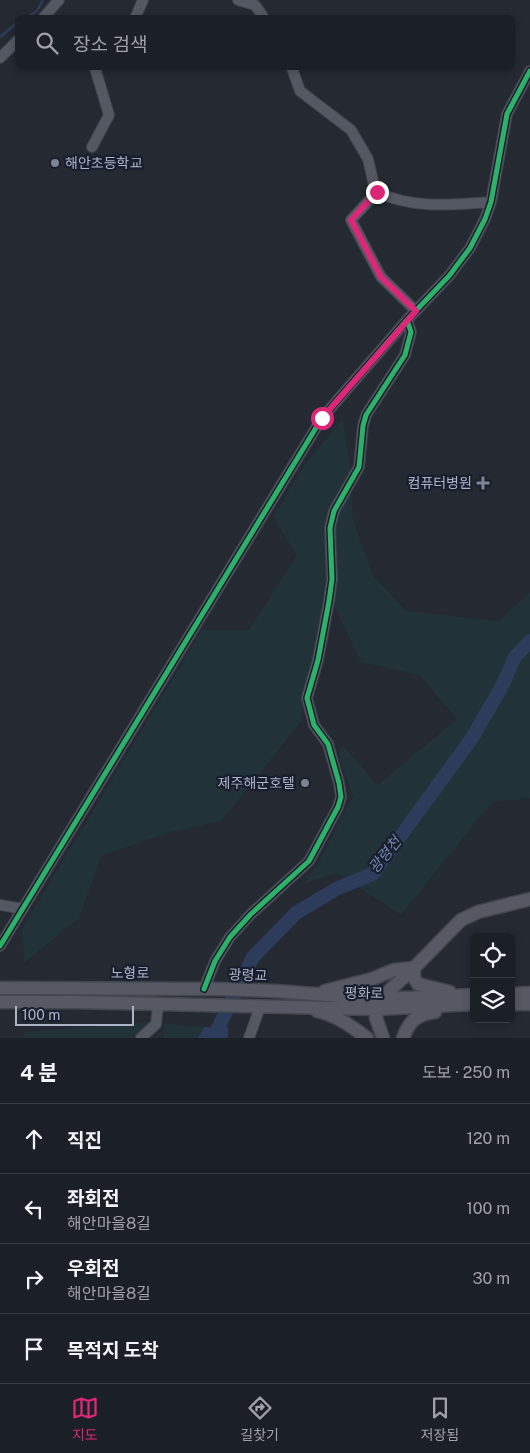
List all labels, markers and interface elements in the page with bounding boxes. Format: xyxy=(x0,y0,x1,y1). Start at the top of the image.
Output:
search box xyxy=(15,15,515,70)
icon: search xyxy=(33,29,61,57)
text: 장소 검색 xyxy=(73,33,148,55)
place label: 해안초등학교 xyxy=(65,155,142,171)
marker: 해안초등학교 xyxy=(49,157,61,169)
route end xyxy=(366,181,389,204)
route start xyxy=(311,407,334,430)
place label: 컴퓨터병원 xyxy=(408,475,472,491)
marker: 컴퓨터병원 xyxy=(476,476,490,490)
place label: 제주해군호텔 xyxy=(218,775,295,791)
marker: 제주해군호텔 xyxy=(299,777,311,789)
water label: 광령천 xyxy=(365,832,406,876)
map controls xyxy=(470,933,515,1023)
button: locate xyxy=(470,933,515,978)
street label: 노형로 xyxy=(111,965,149,981)
street label: 광령교 xyxy=(228,966,268,984)
button: layers xyxy=(470,978,515,1023)
street label: 평화로 xyxy=(345,985,384,1001)
scale bar xyxy=(15,1003,134,1026)
text: 100 m xyxy=(22,1007,60,1023)
text: 4 분 xyxy=(20,1060,58,1085)
text: 도보 · 250 m xyxy=(422,1063,510,1082)
icon: ahead xyxy=(20,1125,48,1153)
text: 직진 xyxy=(67,1129,102,1151)
text: 120 m xyxy=(466,1129,510,1148)
text: 좌회전 xyxy=(67,1187,119,1209)
icon: left xyxy=(20,1195,48,1223)
text: 100 m xyxy=(466,1199,510,1218)
text: 해안마을8길 xyxy=(67,1214,151,1233)
text: 우회전 xyxy=(67,1257,119,1279)
icon: right xyxy=(20,1265,48,1293)
text: 30 m xyxy=(473,1269,510,1288)
text: 해안마을8길 xyxy=(67,1284,151,1303)
icon: arrive xyxy=(20,1335,48,1363)
text: 목적지 도착 xyxy=(67,1339,159,1361)
tab: 지도 xyxy=(71,1394,99,1444)
tab: 길찾기 xyxy=(240,1394,279,1444)
tab: 저장됨 xyxy=(421,1394,459,1444)

